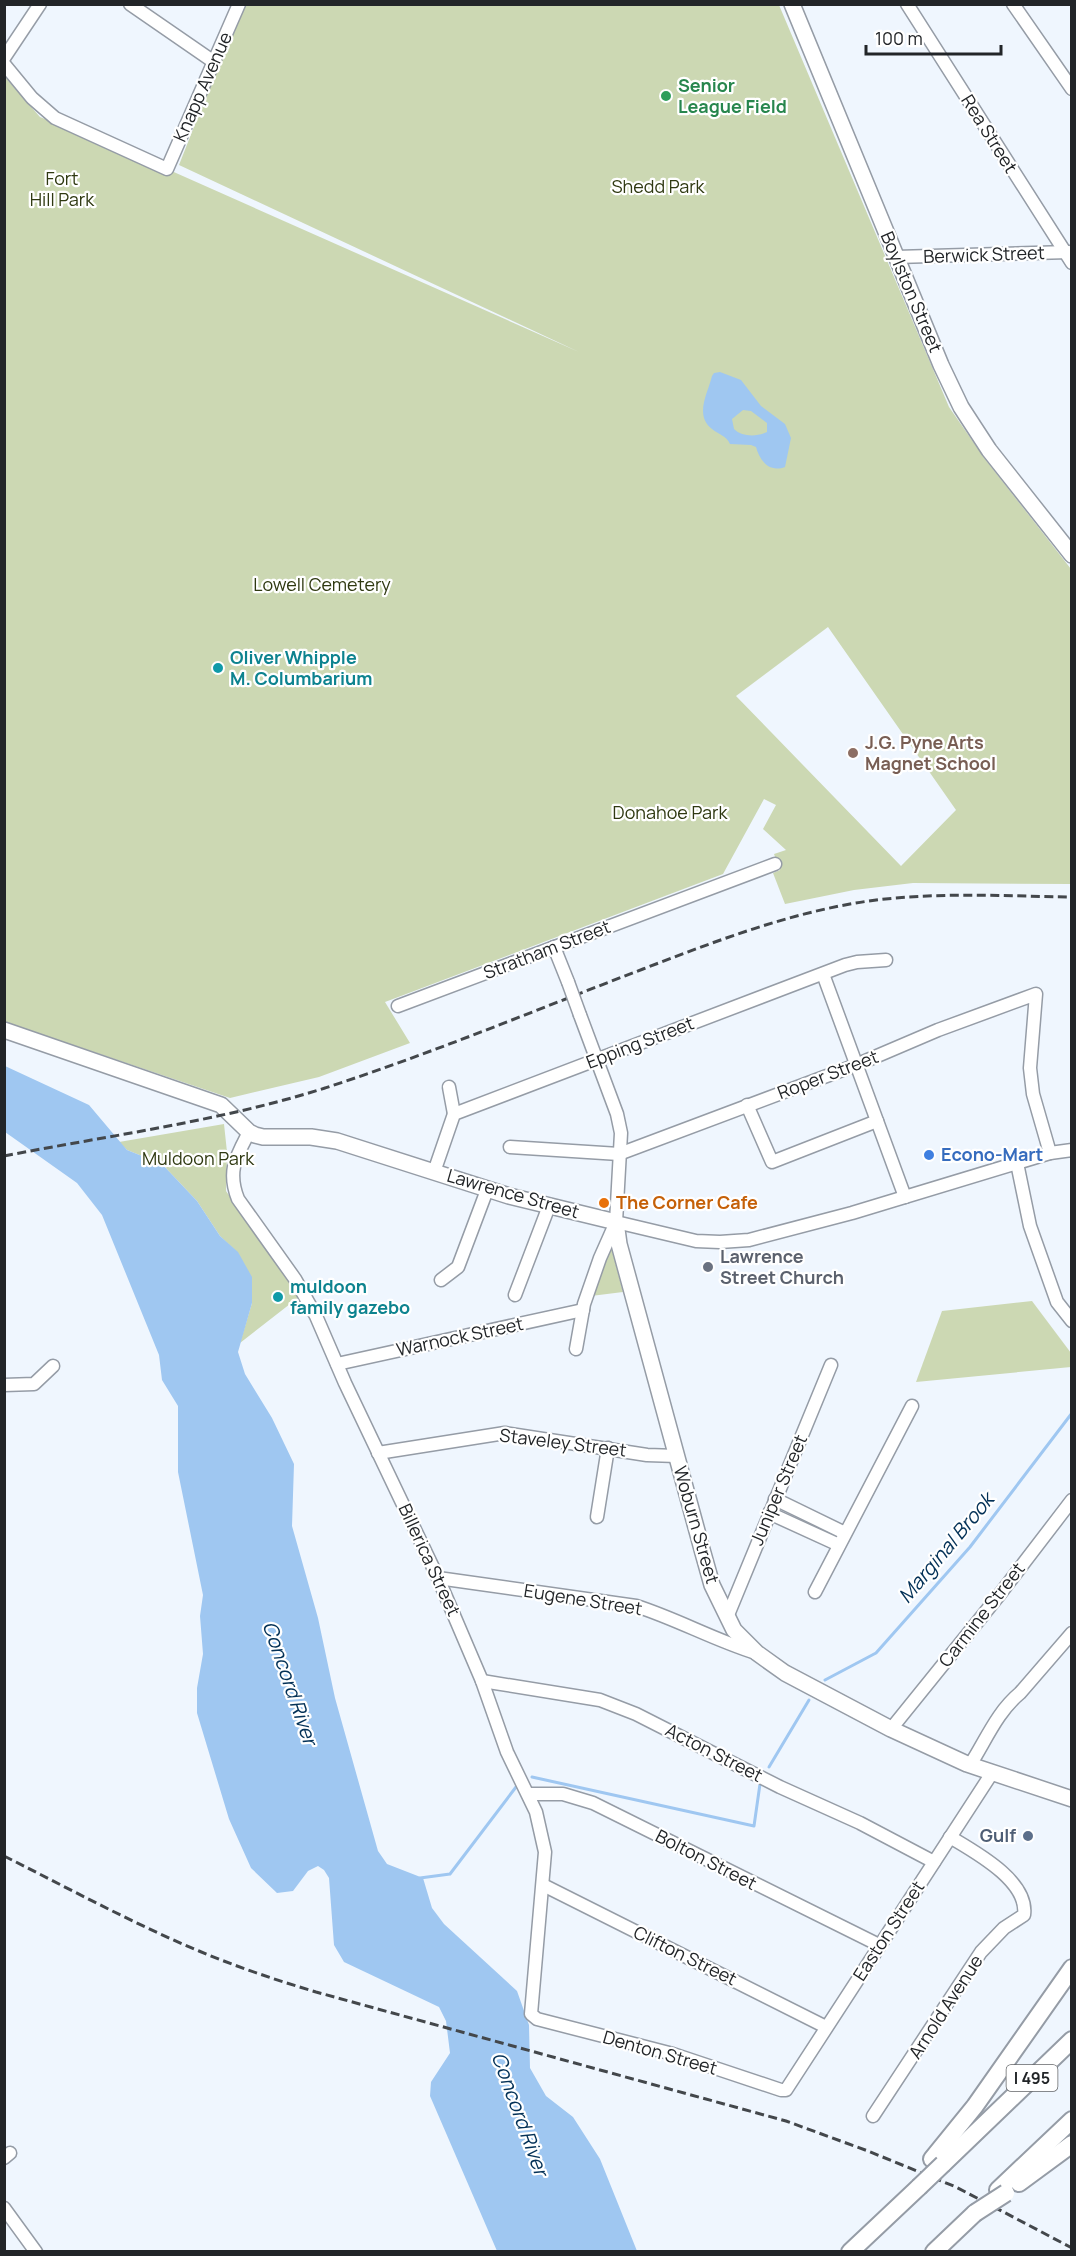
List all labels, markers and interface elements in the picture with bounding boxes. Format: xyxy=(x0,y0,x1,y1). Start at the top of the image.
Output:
scale bar xyxy=(866,18,1001,56)
text: 100 m xyxy=(875,26,923,50)
street label: Knapp Avenue xyxy=(167,28,237,145)
place label: Senior League Field xyxy=(678,73,787,118)
marker: Senior League Field xyxy=(659,89,673,103)
street label: Rea Street xyxy=(956,90,1023,177)
park label: Fort Hill Park xyxy=(30,166,95,211)
park label: Shedd Park xyxy=(611,174,706,198)
street label: Boylston Street xyxy=(876,227,948,356)
street label: Berwick Street xyxy=(923,240,1045,268)
park label: Lowell Cemetery xyxy=(253,572,391,596)
place label: Oliver Whipple M. Columbarium xyxy=(230,645,373,690)
marker: Oliver Whipple M. Columbarium xyxy=(211,661,225,675)
place label: J.G. Pyne Arts Magnet School xyxy=(865,730,996,775)
marker: J.G. Pyne Arts Magnet School xyxy=(846,746,860,760)
park label: Donahoe Park xyxy=(613,800,728,824)
street label: Stratham Street xyxy=(480,914,614,984)
street label: Epping Street xyxy=(582,1011,697,1074)
street label: Roper Street xyxy=(774,1044,881,1104)
place label: Econo-Mart xyxy=(941,1142,1043,1166)
park label: Muldoon Park xyxy=(142,1146,255,1170)
marker: Econo-Mart xyxy=(922,1148,936,1162)
street label: Lawrence Street xyxy=(444,1163,582,1223)
place label: The Corner Cafe xyxy=(616,1190,758,1214)
marker: The Corner Cafe xyxy=(597,1196,611,1210)
place label: Lawrence Street Church xyxy=(720,1244,844,1289)
marker: Lawrence Street Church xyxy=(701,1260,715,1274)
place label: muldoon family gazebo xyxy=(290,1274,410,1319)
marker: muldoon family gazebo xyxy=(271,1290,285,1304)
street label: Warnock Street xyxy=(394,1311,525,1361)
street label: Staveley Street xyxy=(498,1422,628,1462)
street label: Juniper Street xyxy=(744,1431,812,1549)
street label: Woburn Street xyxy=(669,1463,725,1586)
water label: Marginal Brook xyxy=(892,1485,1002,1608)
street label: Billerica Street xyxy=(393,1500,466,1620)
street label: Carmine Street xyxy=(933,1557,1030,1672)
street label: Eugene Street xyxy=(522,1578,644,1620)
water label: Concord River xyxy=(257,1617,325,1751)
street label: Acton Street xyxy=(662,1717,767,1787)
street label: Bolton Street xyxy=(652,1823,761,1895)
place label: Gulf xyxy=(980,1823,1016,1847)
marker: Gulf xyxy=(1021,1829,1035,1843)
street label: Easton Street xyxy=(847,1876,929,1985)
street label: Clifton Street xyxy=(630,1920,741,1991)
street label: Arnold Avenue xyxy=(903,1950,988,2063)
street label: Denton Street xyxy=(600,2024,720,2080)
water label: Concord River xyxy=(486,2048,556,2182)
road number: I 495 xyxy=(1006,2065,1058,2091)

